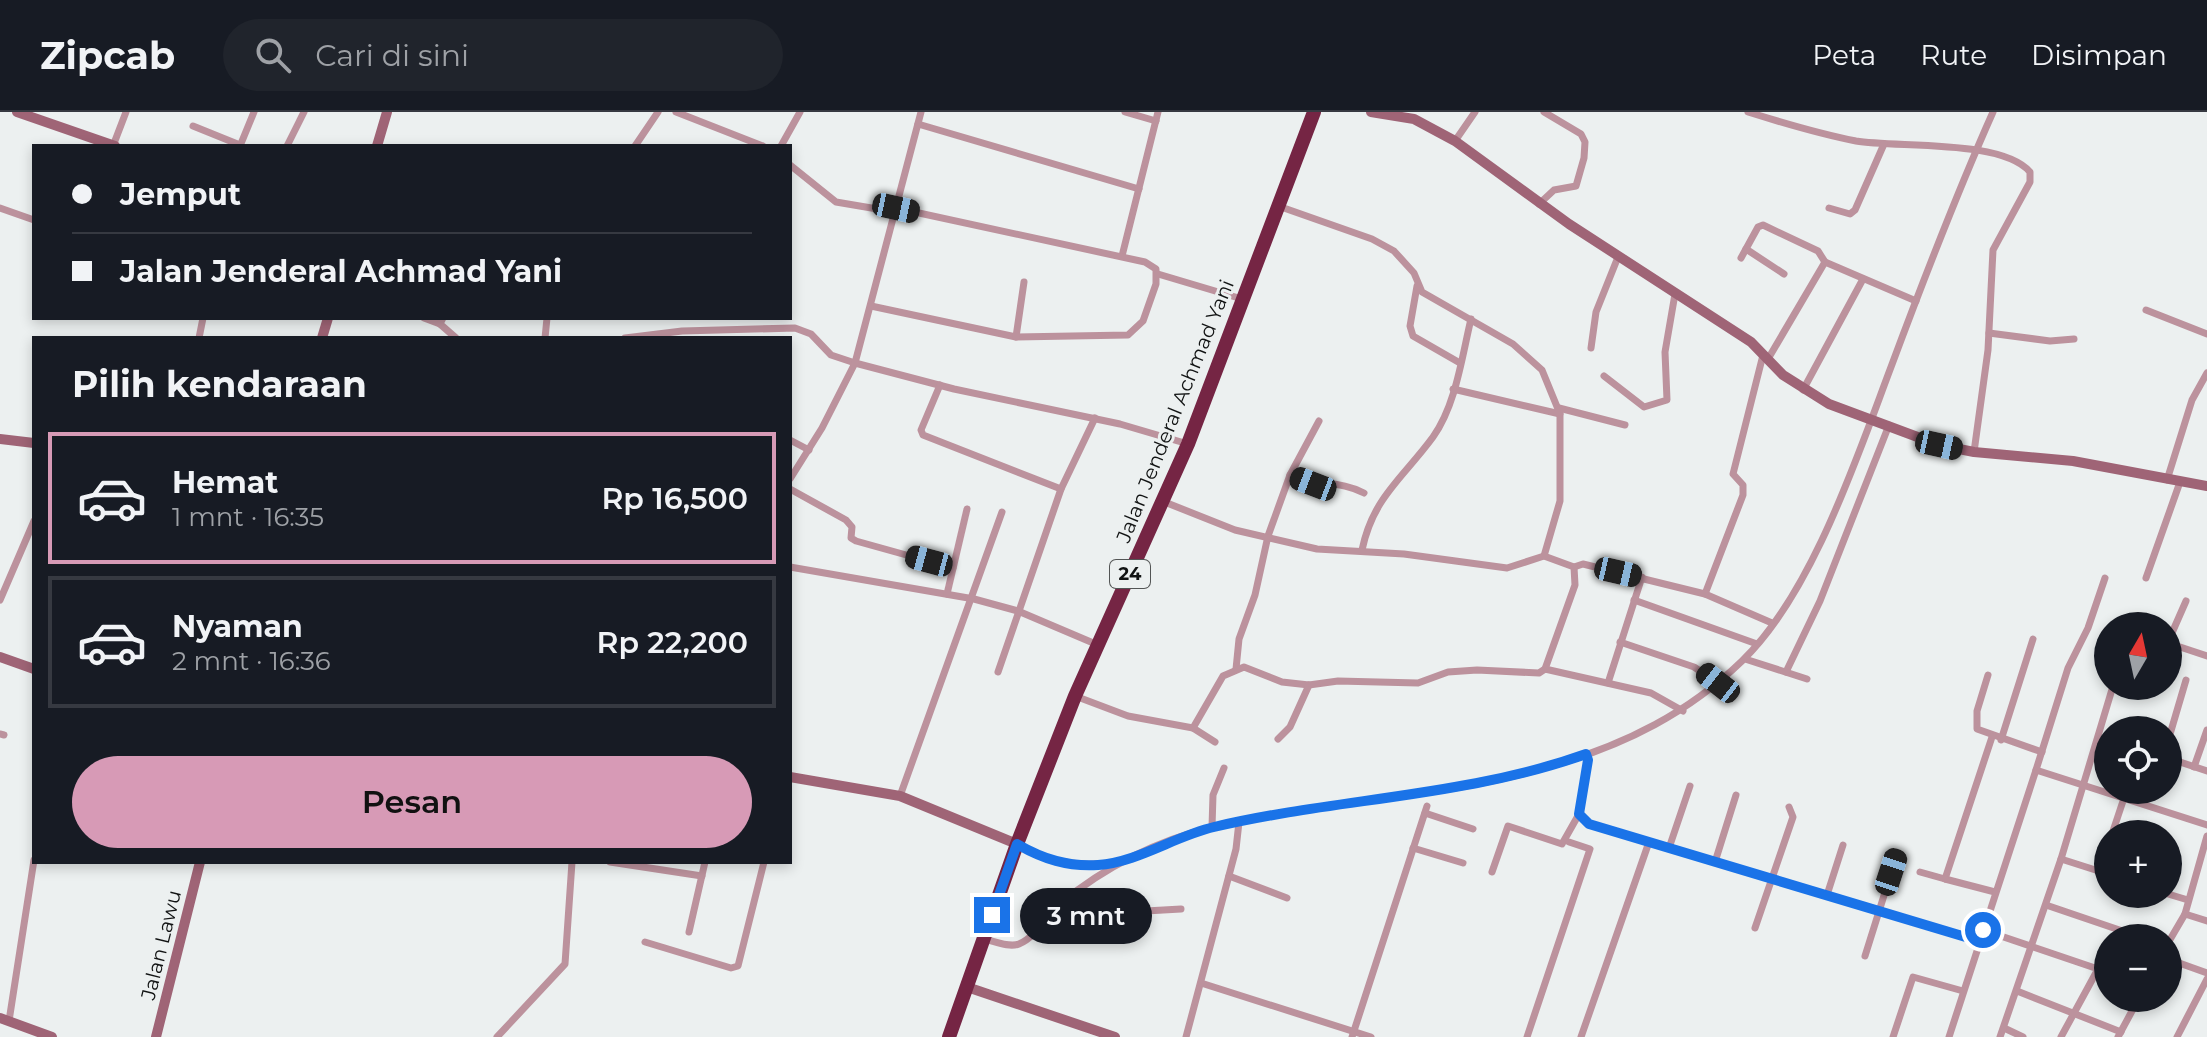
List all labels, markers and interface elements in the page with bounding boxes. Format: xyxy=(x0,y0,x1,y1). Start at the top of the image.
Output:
search box xyxy=(223,19,783,91)
text: Zipcab xyxy=(40,32,175,79)
icon: search xyxy=(251,33,295,77)
text: Cari di sini xyxy=(315,37,469,74)
text: Peta xyxy=(1812,38,1876,72)
text: Rute xyxy=(1920,38,1987,72)
text: Disimpan xyxy=(2031,38,2167,72)
text: Jemput xyxy=(120,176,241,213)
car xyxy=(870,191,922,225)
text: Jalan Jenderal Achmad Yani xyxy=(120,253,562,290)
street label: Jalan Jenderal Achmad Yani xyxy=(1111,276,1239,547)
text: Pilih kendaraan xyxy=(72,362,367,406)
car xyxy=(1913,428,1965,462)
icon: car xyxy=(76,462,148,534)
text: Hemat xyxy=(172,464,278,501)
car xyxy=(1286,464,1340,504)
text: Rp 16,500 xyxy=(601,480,748,517)
text: 1 mnt · 16:35 xyxy=(172,501,324,533)
car xyxy=(903,543,955,579)
car xyxy=(1592,555,1644,589)
road number: 24 xyxy=(1110,560,1150,588)
icon: car xyxy=(76,606,148,678)
text: Nyaman xyxy=(172,608,303,645)
north arrow xyxy=(2094,612,2182,700)
map controls xyxy=(2094,612,2182,1012)
text: Rp 22,200 xyxy=(597,624,748,661)
text: 2 mnt · 16:36 xyxy=(172,645,331,677)
car xyxy=(1692,659,1744,707)
button: locate xyxy=(2094,716,2182,804)
button: Pesan xyxy=(72,756,752,848)
button: + xyxy=(2094,820,2182,908)
car xyxy=(1872,845,1910,899)
callout: 3 mnt xyxy=(1020,887,1152,943)
street label: Jalan Lawu xyxy=(136,888,186,1003)
route end xyxy=(974,897,1010,933)
text: 3 mnt xyxy=(1047,900,1125,932)
route start xyxy=(1965,912,2001,948)
button: − xyxy=(2094,924,2182,1012)

